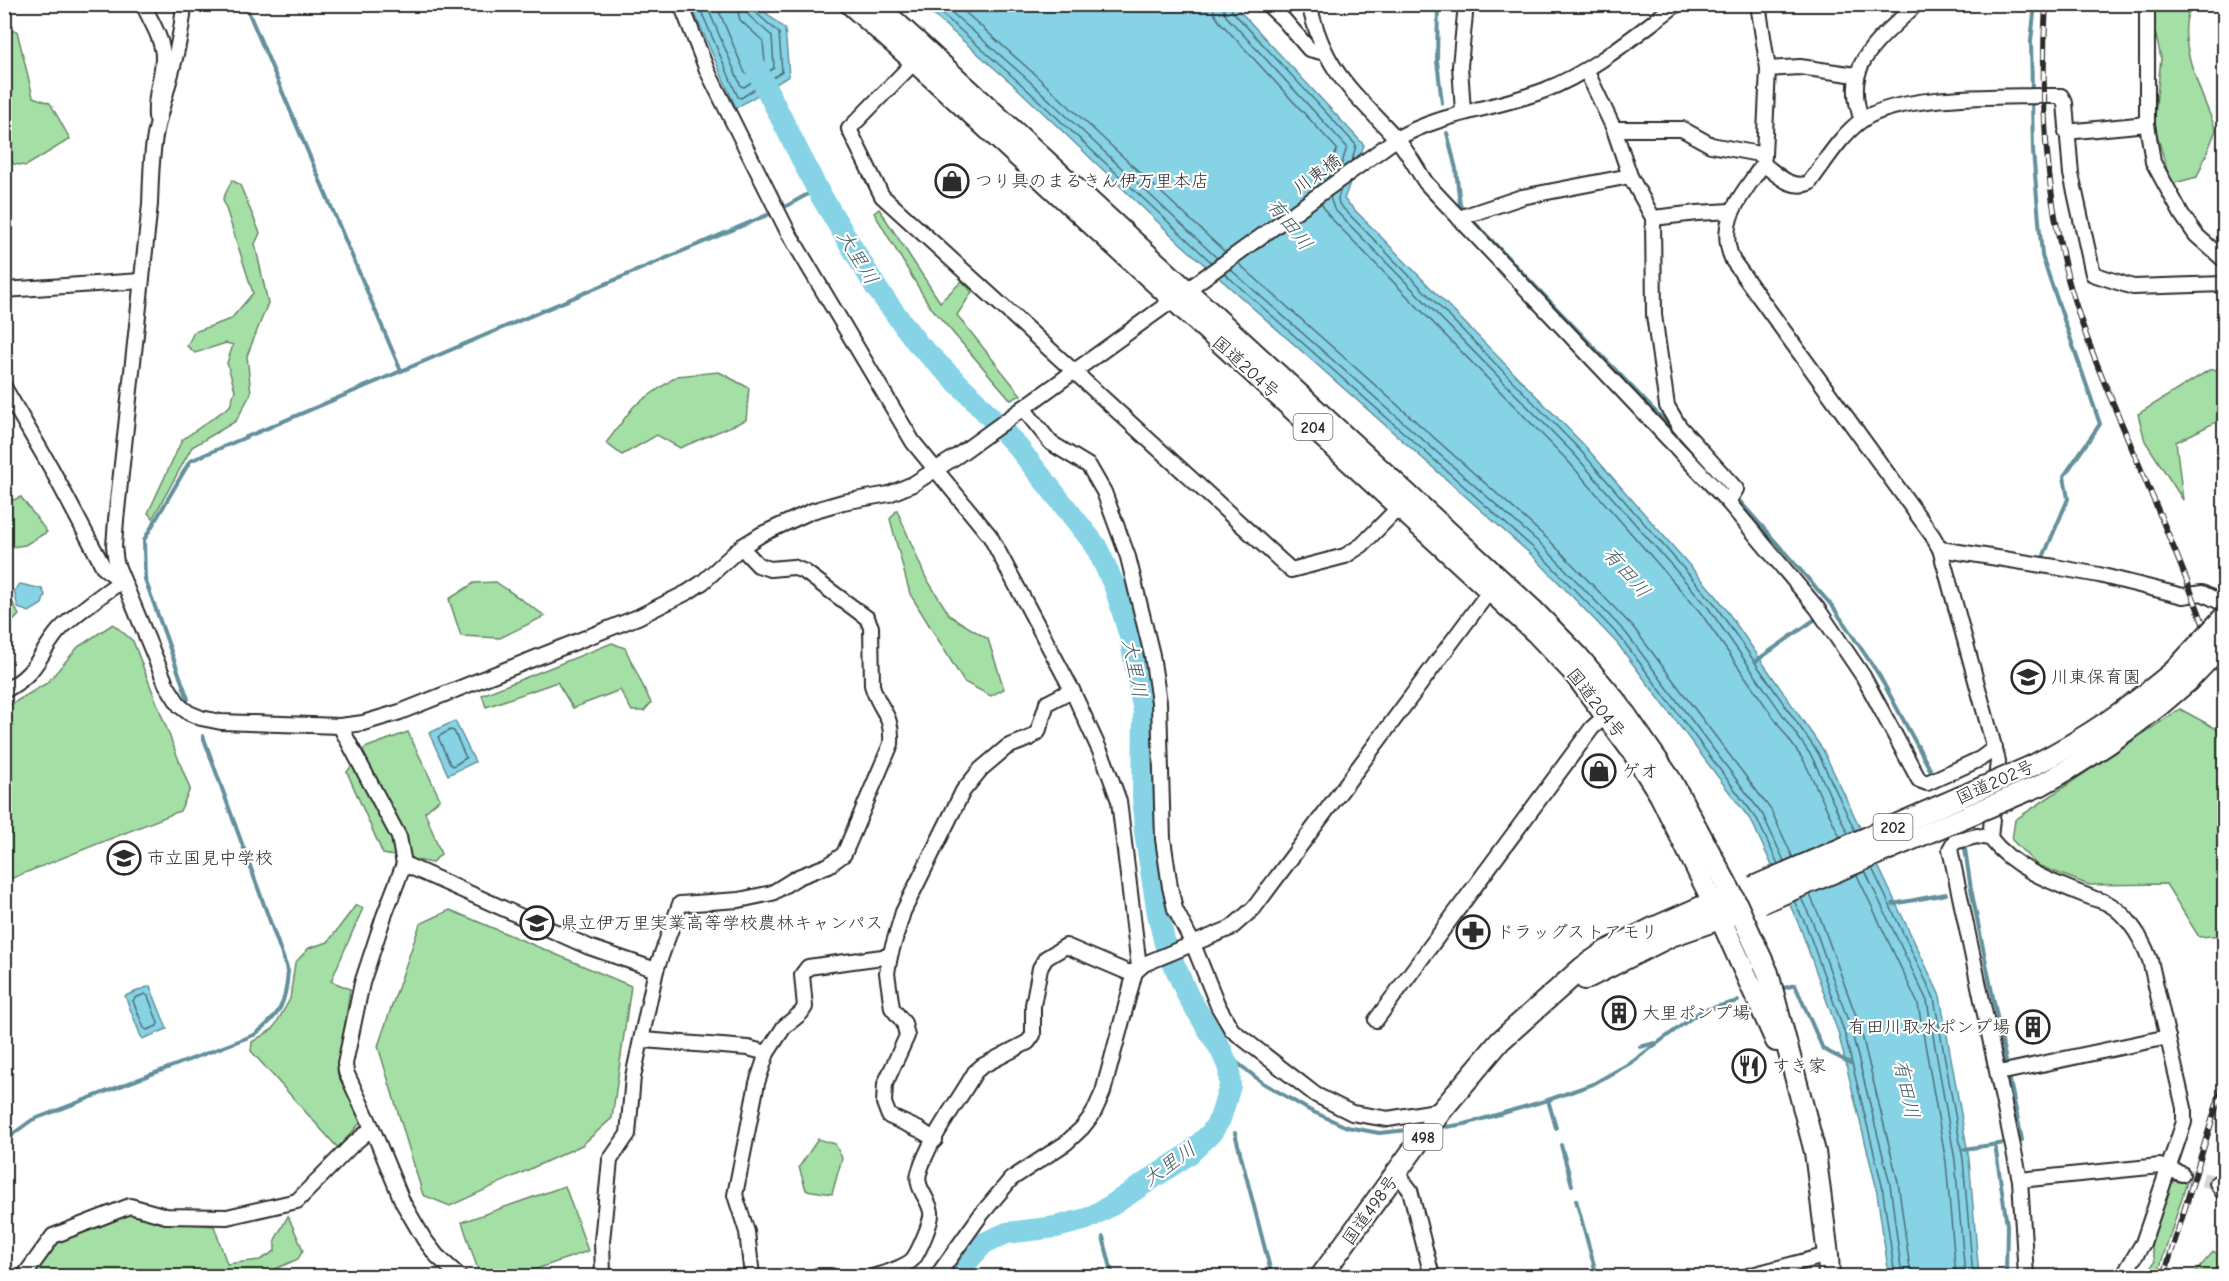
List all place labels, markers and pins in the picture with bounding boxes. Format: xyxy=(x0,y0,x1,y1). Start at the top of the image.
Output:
shop icon: つり具のまるきん伊万里本店 xyxy=(934,163,970,199)
place label: つり具のまるきん伊万里本店 xyxy=(975,171,1209,192)
school or university icon: 川東保育園 xyxy=(2010,659,2046,695)
place label: 川東保育園 xyxy=(2051,667,2141,688)
shop icon: ゲオ xyxy=(1581,753,1617,789)
place label: ゲオ xyxy=(1622,761,1658,782)
school or university icon: 市立国見中学校 xyxy=(106,840,142,876)
place label: 市立国見中学校 xyxy=(147,848,273,869)
school or university icon: 県立伊万里実業高等学校農林キャンパス xyxy=(519,905,555,941)
place label: 県立伊万里実業高等学校農林キャンパス xyxy=(560,913,883,934)
pharmacy icon: ドラッグストアモリ xyxy=(1455,914,1491,950)
place label: ドラッグストアモリ xyxy=(1496,922,1658,943)
building icon: 大里ポンプ場 xyxy=(1601,995,1637,1031)
place label: 大里ポンプ場 xyxy=(1642,1003,1750,1024)
building icon: 有田川取水ポンプ場 xyxy=(2015,1009,2051,1045)
place label: 有田川取水ポンプ場 xyxy=(1848,1017,2010,1038)
restaurant icon: すき家 xyxy=(1731,1048,1767,1084)
place label: すき家 xyxy=(1772,1056,1826,1077)

